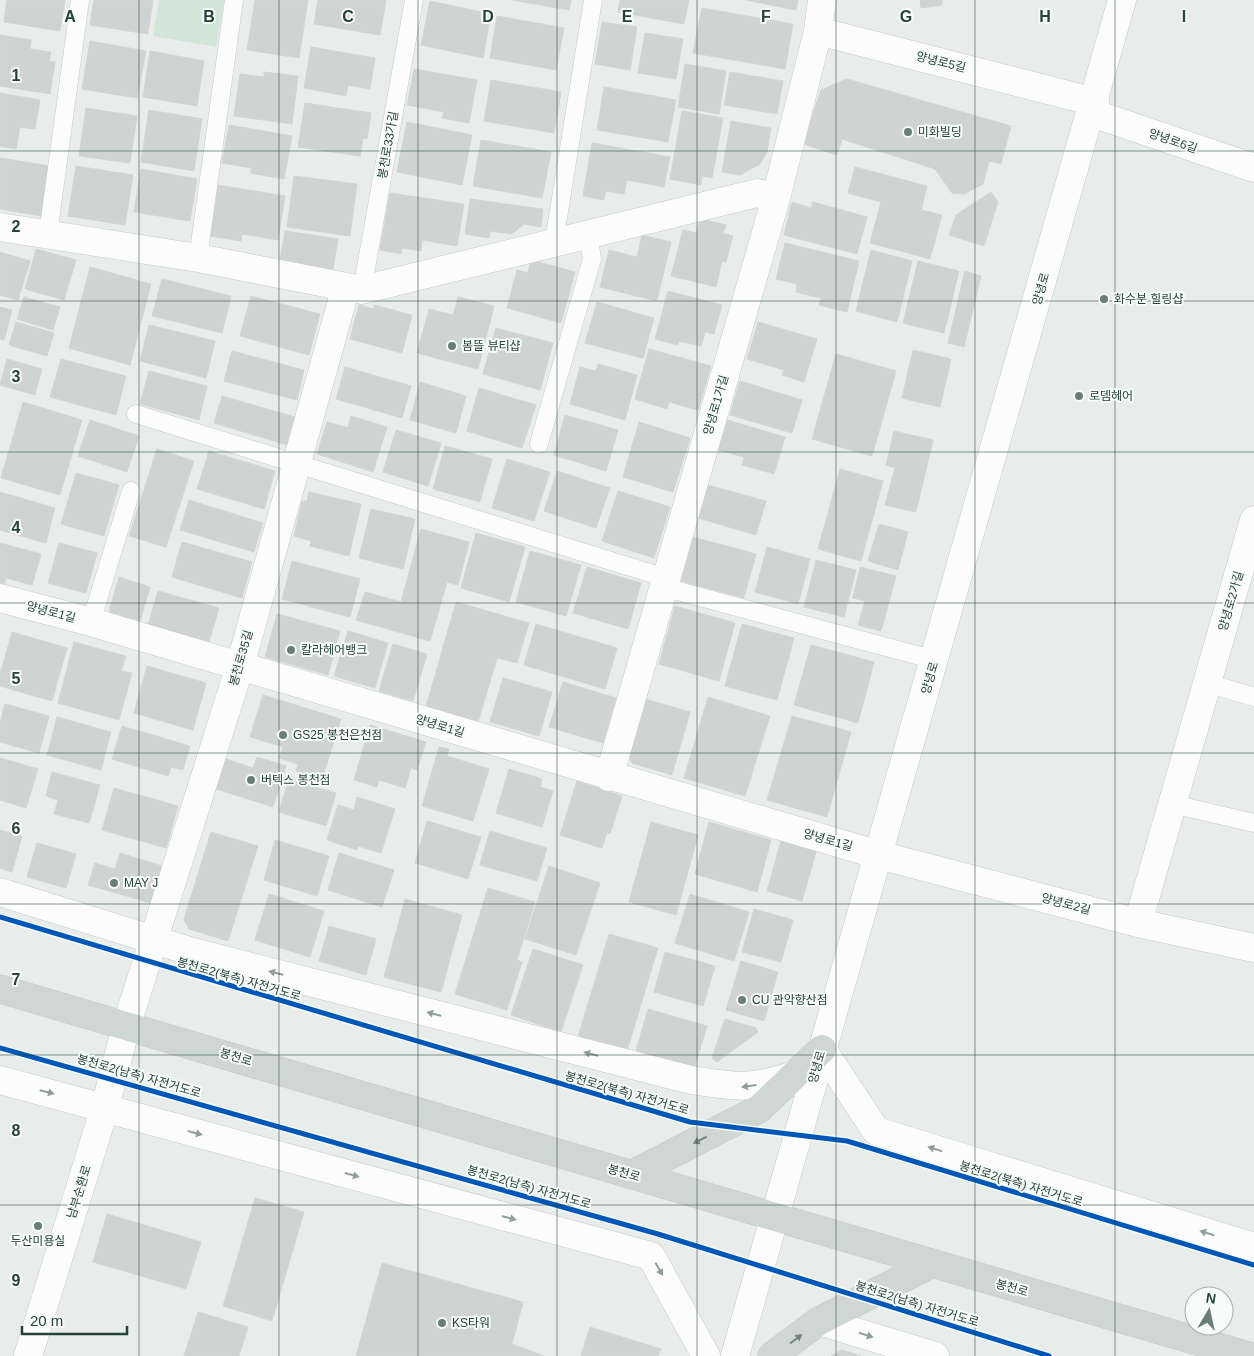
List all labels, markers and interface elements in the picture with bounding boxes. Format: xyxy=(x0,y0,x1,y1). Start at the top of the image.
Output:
text: A xyxy=(64,8,76,25)
text: B xyxy=(203,8,215,25)
text: C xyxy=(342,8,354,25)
text: D xyxy=(482,8,494,25)
text: E xyxy=(622,8,633,25)
text: F xyxy=(761,8,771,25)
text: G xyxy=(900,8,912,25)
text: H xyxy=(1039,8,1051,25)
text: I xyxy=(1182,8,1186,25)
street label: 양녕로5길 xyxy=(915,49,967,75)
text: 1 xyxy=(12,67,21,84)
street label: 봉천로33가길 xyxy=(375,110,401,180)
place label: 미화빌딩 xyxy=(918,125,962,139)
marker: 미화빌딩 xyxy=(902,126,914,138)
street label: 양녕로6길 xyxy=(1147,126,1199,156)
text: 2 xyxy=(12,218,21,235)
street label: 양녕로 xyxy=(1030,271,1052,307)
place label: 화수분 힐링샵 xyxy=(1114,292,1184,306)
marker: 화수분 힐링샵 xyxy=(1098,293,1110,305)
place label: 봄뜰 뷰티샵 xyxy=(462,339,521,353)
marker: 봄뜰 뷰티샵 xyxy=(446,340,458,352)
text: 3 xyxy=(12,368,21,385)
street label: 양녕로1가길 xyxy=(701,373,731,437)
place label: 로뎀헤어 xyxy=(1089,389,1133,403)
marker: 로뎀헤어 xyxy=(1073,390,1085,402)
text: 4 xyxy=(12,519,21,536)
street label: 양녕로2가길 xyxy=(1216,569,1246,633)
street label: 양녕로1길 xyxy=(25,599,77,625)
street label: 봉천로35길 xyxy=(226,628,256,688)
place label: 칼라헤어뱅크 xyxy=(301,643,367,657)
marker: 칼라헤어뱅크 xyxy=(285,644,297,656)
street label: 양녕로 xyxy=(919,660,941,696)
text: 5 xyxy=(12,670,21,687)
street label: 양녕로1길 xyxy=(414,712,466,740)
place label: GS25 봉천은천점 xyxy=(293,728,382,742)
marker: GS25 봉천은천점 xyxy=(277,729,289,741)
place label: 버텍스 봉천점 xyxy=(261,773,331,787)
marker: 버텍스 봉천점 xyxy=(245,774,257,786)
text: 6 xyxy=(12,820,21,837)
street label: 양녕로1길 xyxy=(802,826,854,854)
place label: MAY J xyxy=(124,876,158,890)
marker: MAY J xyxy=(108,877,120,889)
street label: 양녕로2길 xyxy=(1040,891,1092,917)
street label: 봉천로2(북측) 자전거도로 xyxy=(175,955,303,1003)
one-way arrow xyxy=(269,969,284,977)
text: 7 xyxy=(12,971,21,988)
place label: CU 관악향산점 xyxy=(752,993,828,1007)
marker: CU 관악향산점 xyxy=(736,994,748,1006)
one-way arrow xyxy=(426,1010,441,1018)
street label: 봉천로 xyxy=(218,1045,254,1069)
street label: 양녕로 xyxy=(806,1049,828,1085)
one-way arrow xyxy=(583,1050,598,1058)
street label: 봉천로2(남측) 자전거도로 xyxy=(75,1052,203,1100)
street label: 봉천로2(북측) 자전거도로 xyxy=(563,1069,691,1117)
one-way arrow xyxy=(741,1083,757,1091)
one-way arrow xyxy=(40,1088,55,1096)
text: 8 xyxy=(12,1122,21,1139)
one-way arrow xyxy=(188,1129,203,1137)
one-way arrow xyxy=(692,1136,707,1144)
one-way arrow xyxy=(927,1145,942,1153)
street label: 봉천로2(북측) 자전거도로 xyxy=(958,1159,1084,1209)
street label: 봉천로 xyxy=(606,1162,642,1184)
street label: 봉천로2(남측) 자전거도로 xyxy=(465,1163,593,1211)
street label: 남부순환로 xyxy=(64,1164,94,1220)
one-way arrow xyxy=(345,1172,360,1180)
one-way arrow xyxy=(501,1214,516,1222)
marker: 두산미용실 xyxy=(32,1220,44,1232)
one-way arrow xyxy=(1200,1229,1215,1236)
place label: 두산미용실 xyxy=(10,1234,66,1248)
one-way arrow xyxy=(654,1263,663,1276)
text: 9 xyxy=(12,1272,21,1289)
street label: 봉천로 xyxy=(994,1277,1030,1299)
street label: 봉천로2(남측) 자전거도로 xyxy=(854,1279,980,1329)
north arrow xyxy=(1184,1286,1234,1336)
text: N xyxy=(1205,1289,1217,1307)
scale bar xyxy=(22,1304,128,1336)
text: 20 m xyxy=(30,1312,63,1329)
place label: KS타워 xyxy=(452,1316,490,1330)
marker: KS타워 xyxy=(436,1317,448,1329)
one-way arrow xyxy=(858,1332,873,1340)
one-way arrow xyxy=(789,1334,803,1344)

